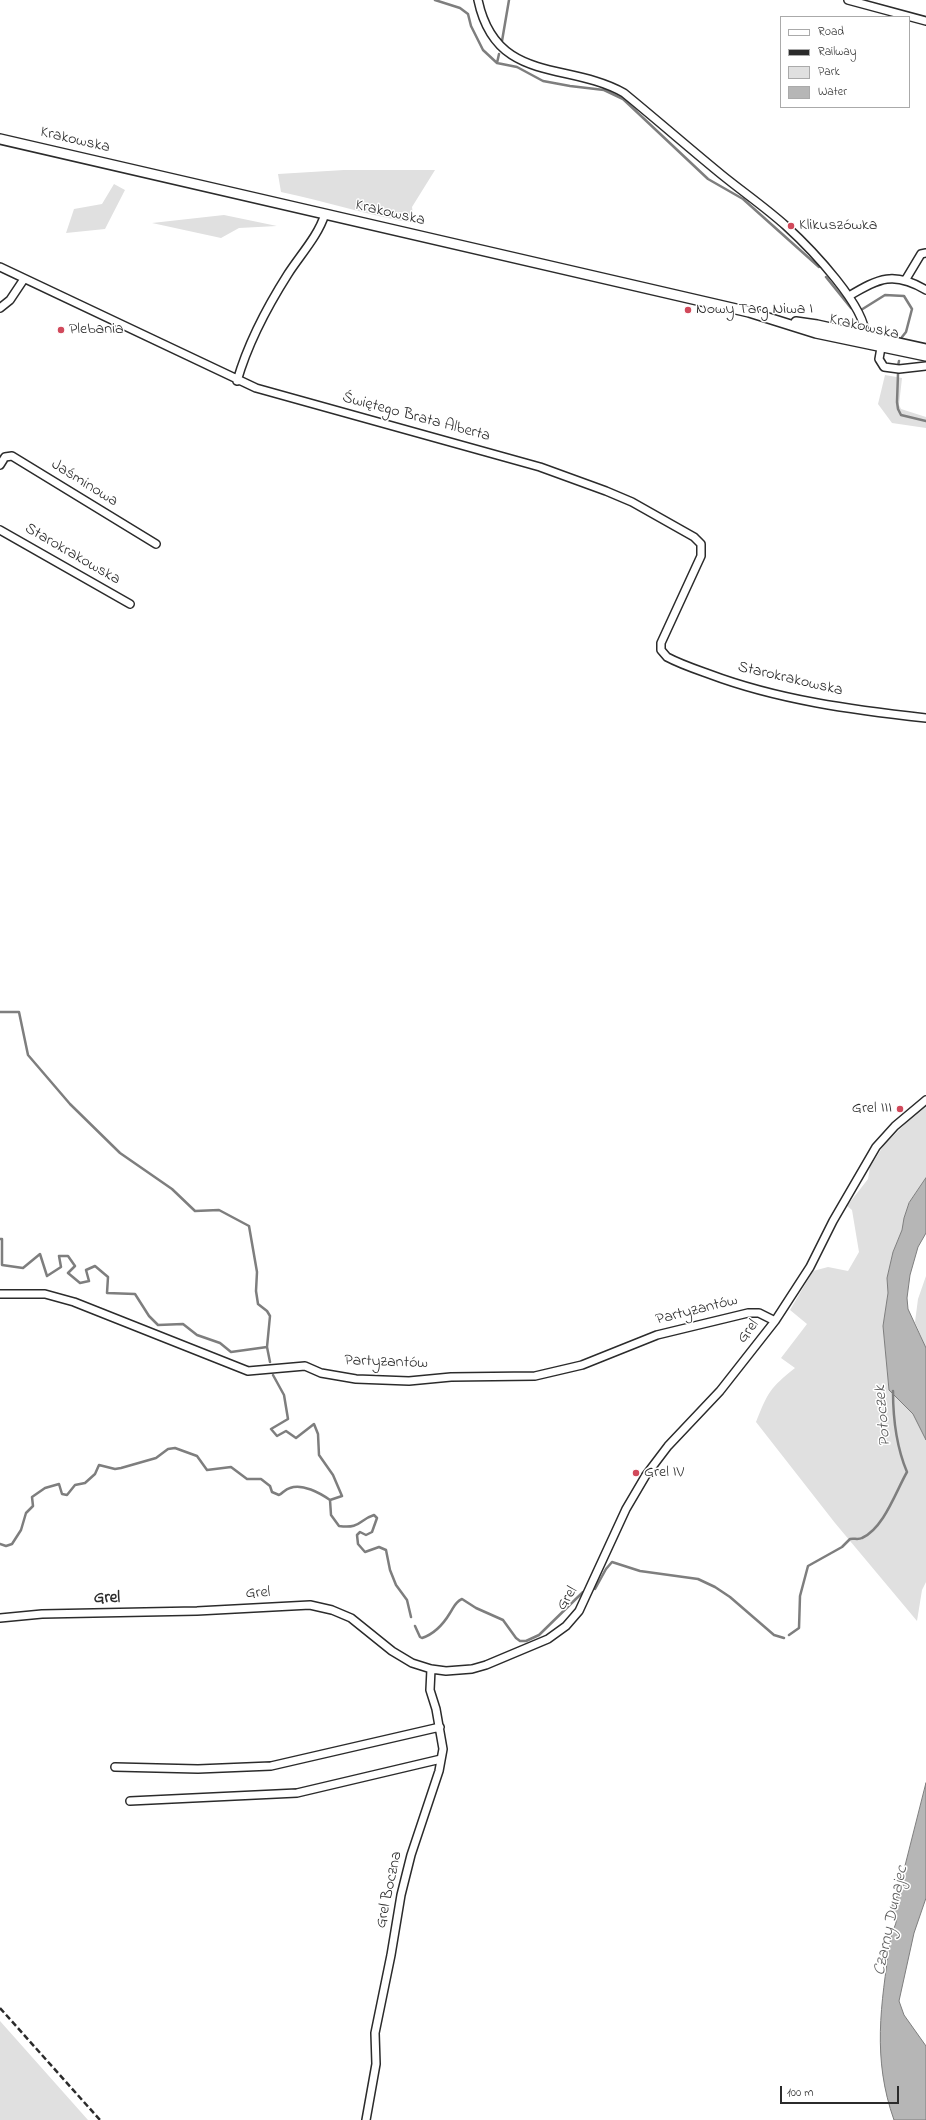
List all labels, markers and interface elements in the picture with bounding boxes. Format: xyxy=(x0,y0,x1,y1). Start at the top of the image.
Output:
legend xyxy=(780,16,910,108)
text: Road xyxy=(818,23,844,41)
text: Railway xyxy=(818,43,856,61)
text: Park xyxy=(818,63,840,81)
text: Water xyxy=(818,83,847,101)
street label: Krakowska xyxy=(38,124,112,158)
street label: Krakowska xyxy=(353,197,427,231)
place label: Klikuszówka xyxy=(799,216,877,236)
marker: Klikuszówka xyxy=(786,221,796,231)
place label: Nowy Targ Niwa I xyxy=(696,300,813,320)
marker: Nowy Targ Niwa I xyxy=(683,305,693,315)
street label: Krakowska xyxy=(827,311,901,345)
place label: Plebania xyxy=(69,320,124,340)
marker: Plebania xyxy=(56,325,66,335)
street label: Świętego Brata Alberta xyxy=(340,389,492,447)
street label: Jaśminowa xyxy=(47,456,121,512)
street label: Starokrakowska xyxy=(21,520,123,590)
street label: Starokrakowska xyxy=(736,659,844,701)
place label: Grel III xyxy=(852,1099,892,1119)
marker: Grel III xyxy=(895,1104,905,1114)
street label: Partyzantów xyxy=(654,1292,740,1330)
street label: Grel xyxy=(734,1316,764,1348)
street label: Partyzantów xyxy=(344,1352,428,1374)
water label: Potoczek xyxy=(871,1384,897,1448)
place label: Grel IV xyxy=(644,1463,684,1483)
marker: Grel IV xyxy=(631,1468,641,1478)
street label: Grel xyxy=(553,1583,583,1615)
street label: Grel xyxy=(245,1584,271,1604)
district label: Grel xyxy=(94,1589,120,1609)
street label: Grel Boczna xyxy=(372,1850,408,1930)
water label: Czarny Dunajec xyxy=(870,1864,914,1978)
scale bar xyxy=(782,2078,901,2104)
text: 100 m xyxy=(787,2084,814,2102)

